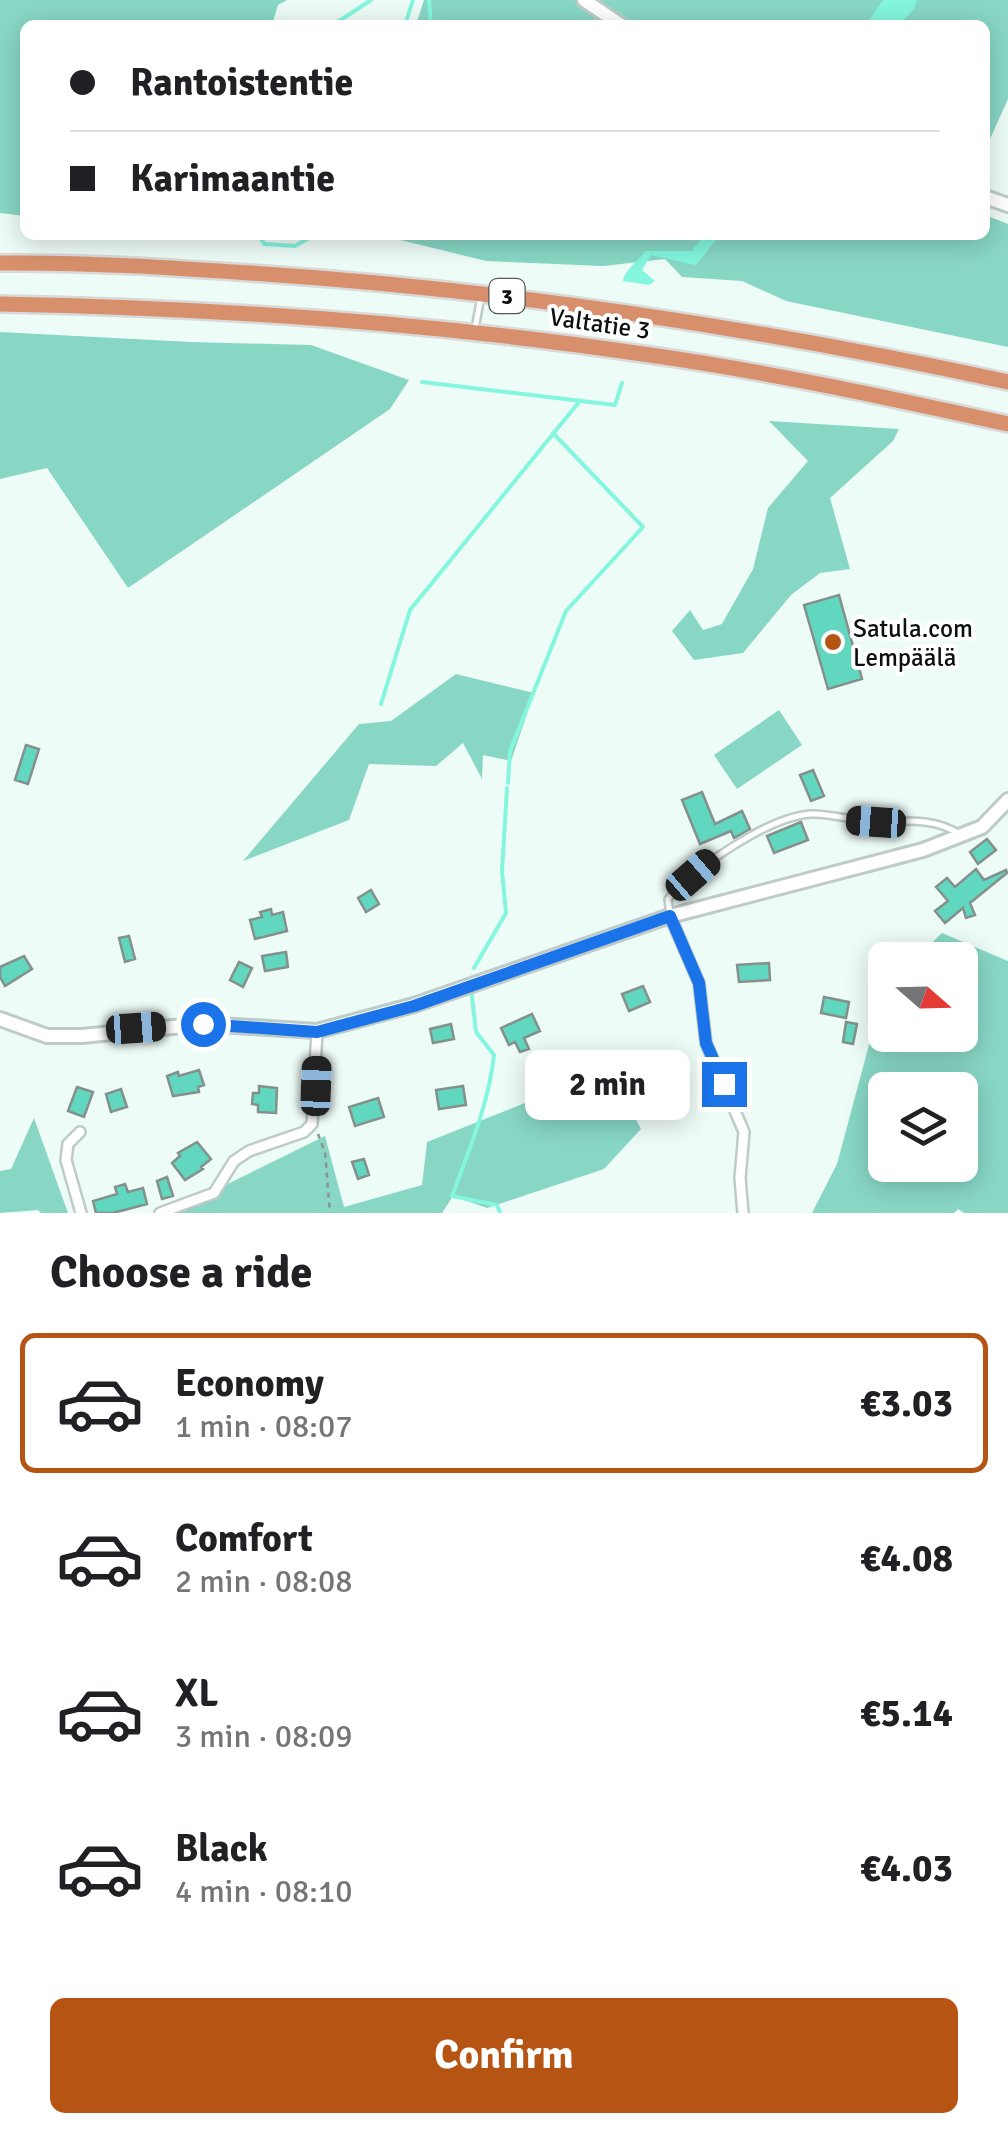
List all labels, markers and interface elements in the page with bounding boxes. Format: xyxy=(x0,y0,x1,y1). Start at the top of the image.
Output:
text: Rantoistentie xyxy=(130,59,353,106)
text: Karimaantie xyxy=(130,155,335,202)
road number: 3 xyxy=(490,279,524,313)
street label: Valtatie 3 xyxy=(548,301,652,346)
place label: Satula.com Lempäälä xyxy=(853,613,973,673)
marker: Satula.com Lempäälä xyxy=(822,631,844,653)
car xyxy=(845,805,907,839)
car xyxy=(661,844,725,906)
north arrow xyxy=(868,942,978,1052)
map controls xyxy=(868,942,978,1182)
route start xyxy=(181,1002,226,1047)
car xyxy=(105,1011,167,1045)
callout: 2 min xyxy=(524,1049,689,1119)
car xyxy=(300,1055,332,1117)
route end xyxy=(702,1062,747,1107)
text: 2 min xyxy=(569,1065,646,1104)
button: layers xyxy=(868,1072,978,1182)
text: Choose a ride xyxy=(50,1245,313,1300)
icon: car xyxy=(55,1358,145,1448)
text: Economy xyxy=(175,1360,324,1407)
text: €3.03 xyxy=(860,1380,953,1427)
text: 1 min · 08:07 xyxy=(175,1407,353,1446)
icon: car xyxy=(55,1513,145,1603)
text: Comfort xyxy=(175,1515,313,1562)
text: €4.08 xyxy=(860,1535,953,1582)
text: 2 min · 08:08 xyxy=(175,1562,353,1601)
icon: car xyxy=(55,1668,145,1758)
text: XL xyxy=(175,1670,218,1717)
text: €5.14 xyxy=(860,1690,953,1737)
text: 3 min · 08:09 xyxy=(175,1717,353,1756)
icon: car xyxy=(55,1823,145,1913)
text: Black xyxy=(175,1825,268,1872)
text: €4.03 xyxy=(860,1845,953,1892)
text: 4 min · 08:10 xyxy=(175,1872,353,1911)
button: Confirm xyxy=(50,1998,958,2113)

